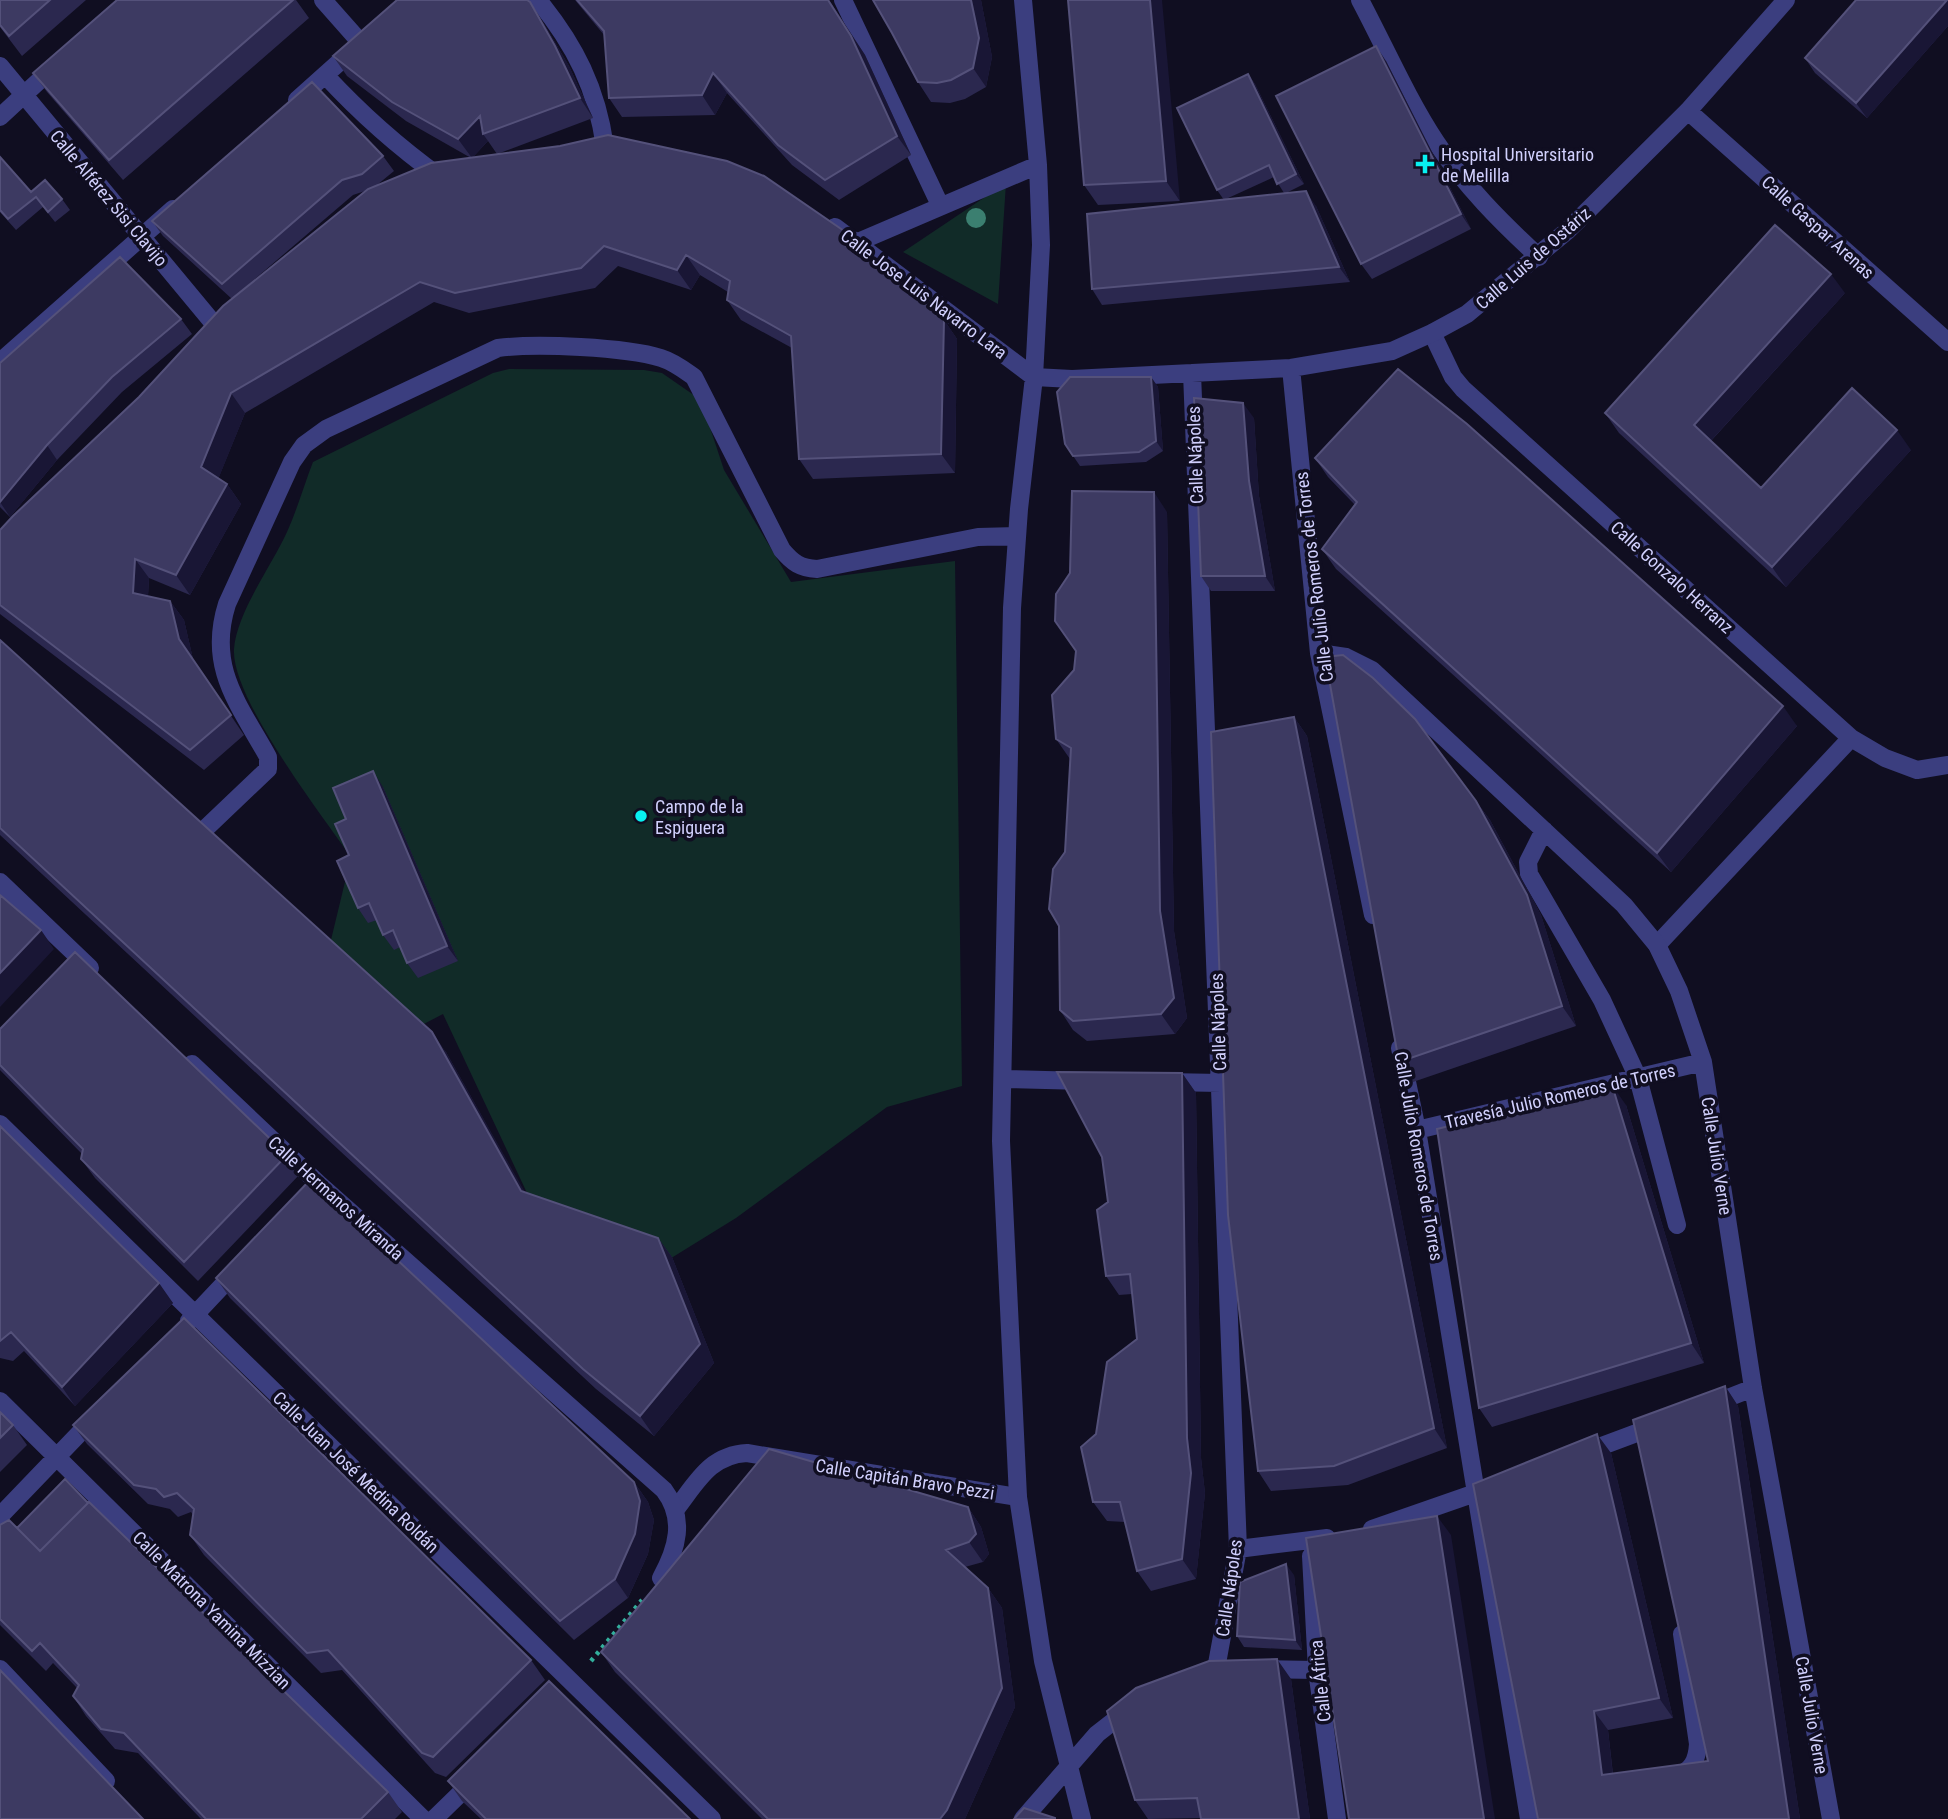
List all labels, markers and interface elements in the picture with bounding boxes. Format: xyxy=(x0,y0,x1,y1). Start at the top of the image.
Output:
street label: Calle Alférez Sisi Clavijo xyxy=(46,126,172,270)
place label: Hospital Universitario de Melilla xyxy=(1441,144,1594,186)
marker: Hospital Universitario de Melilla xyxy=(1415,154,1435,174)
street label: Calle Gaspar Arenas xyxy=(1757,171,1879,283)
street label: Calle Luis de Ostáriz xyxy=(1471,202,1595,313)
street label: Calle Jose Luis Navarro Lara xyxy=(837,225,1011,363)
street label: Calle Nápoles xyxy=(1183,406,1207,504)
street label: Calle Julio Romeros de Torres xyxy=(1291,471,1337,683)
street label: Calle Gonzalo Herranz xyxy=(1607,517,1738,638)
place label: Campo de la Espiguera xyxy=(655,796,744,838)
marker: Campo de la Espiguera xyxy=(633,808,649,824)
street label: Calle Nápoles xyxy=(1206,973,1230,1071)
street label: Calle Julio Romeros de Torres xyxy=(1390,1050,1448,1262)
street label: Travesía Julio Romeros de Torres xyxy=(1443,1059,1677,1133)
street label: Calle Julio Verne xyxy=(1697,1095,1737,1217)
street label: Calle Hermanos Miranda xyxy=(264,1132,408,1264)
street label: Calle Juan José Medina Roldán xyxy=(269,1387,443,1557)
street label: Calle Capitán Bravo Pezzi xyxy=(814,1454,996,1504)
street label: Calle Matrona Yamina Mizzian xyxy=(129,1527,295,1693)
street label: Calle Nápoles xyxy=(1212,1538,1246,1638)
street label: Calle África xyxy=(1305,1639,1335,1723)
street label: Calle Julio Verne xyxy=(1791,1654,1833,1776)

